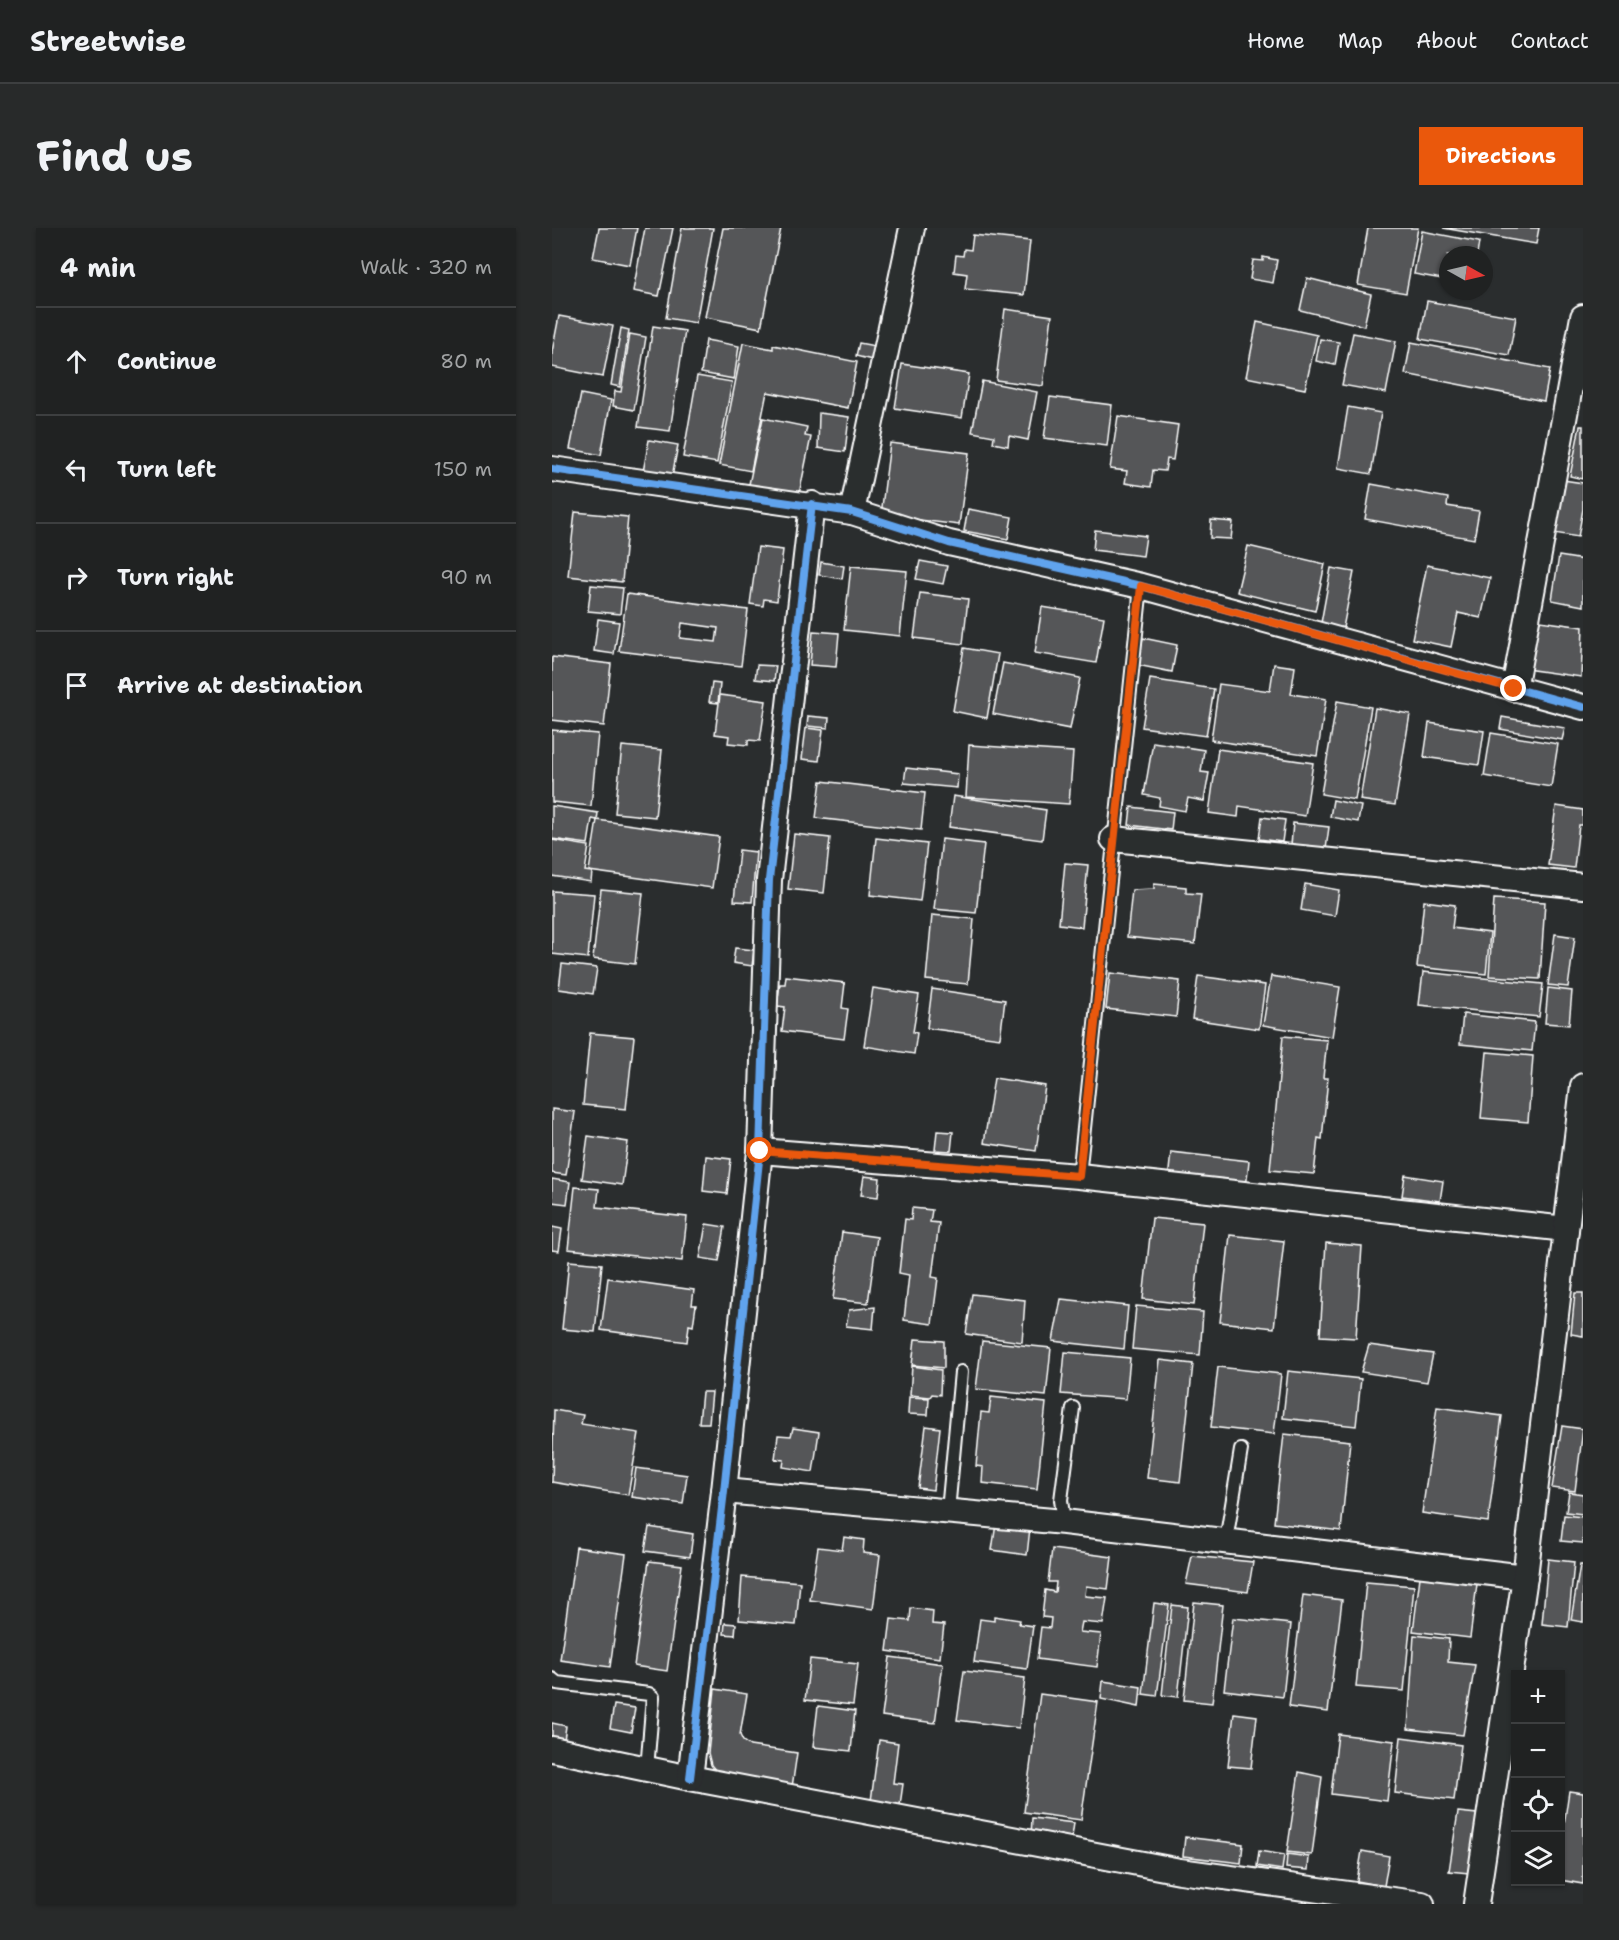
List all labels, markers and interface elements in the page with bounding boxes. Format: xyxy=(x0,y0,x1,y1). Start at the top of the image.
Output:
text: Streetwise xyxy=(30,22,186,60)
text: Home xyxy=(1247,27,1305,55)
text: Map xyxy=(1338,27,1383,55)
text: About xyxy=(1416,27,1477,55)
text: Contact xyxy=(1510,27,1589,55)
button: Directions xyxy=(1419,127,1583,185)
text: Find us xyxy=(36,128,193,184)
north arrow xyxy=(1439,246,1493,300)
text: 4 min xyxy=(60,250,136,285)
text: Walk · 320 m xyxy=(360,254,492,280)
icon: ahead xyxy=(60,345,93,378)
text: Continue xyxy=(117,347,217,376)
text: 80 m xyxy=(440,348,492,374)
icon: left xyxy=(60,453,93,486)
text: Turn left xyxy=(117,455,216,484)
text: 150 m xyxy=(434,456,492,482)
icon: right xyxy=(60,561,93,594)
text: Turn right xyxy=(117,563,234,592)
text: 90 m xyxy=(440,564,492,590)
icon: arrive xyxy=(60,669,93,702)
text: Arrive at destination xyxy=(117,671,363,700)
route end xyxy=(1500,675,1526,701)
route start xyxy=(746,1137,772,1163)
map controls xyxy=(1511,1670,1565,1886)
button: + xyxy=(1511,1670,1565,1724)
button: − xyxy=(1511,1724,1565,1778)
button: locate xyxy=(1511,1778,1565,1832)
button: layers xyxy=(1511,1832,1565,1886)

